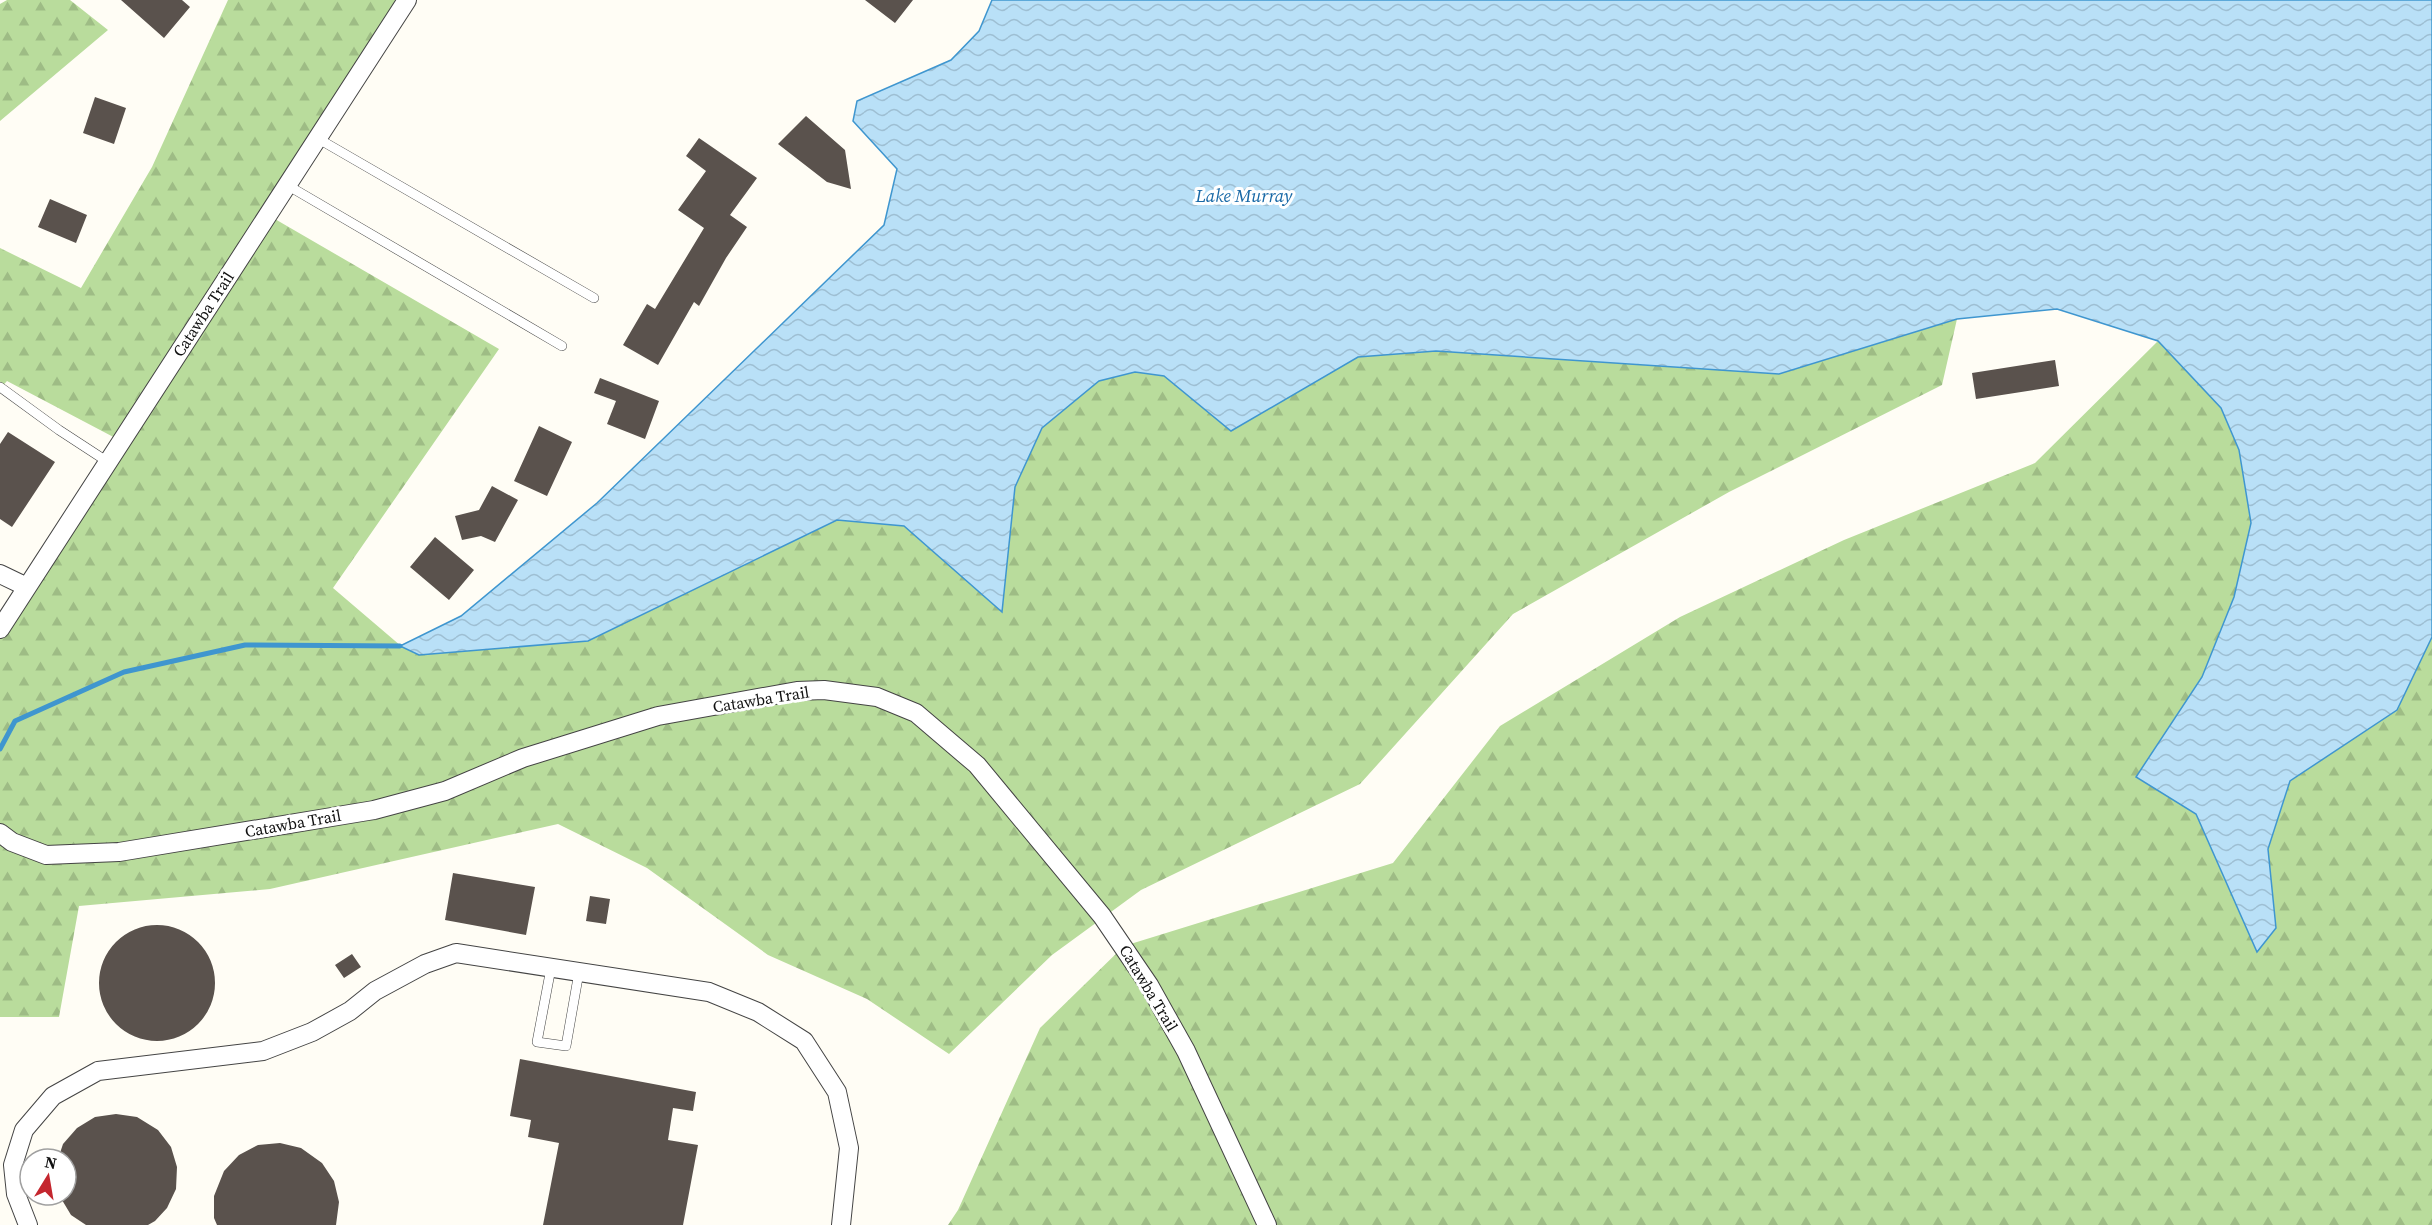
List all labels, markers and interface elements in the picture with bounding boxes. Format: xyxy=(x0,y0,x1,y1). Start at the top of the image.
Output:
water label: Lake Murray xyxy=(1195,183,1293,208)
street label: Catawba Trail xyxy=(167,267,239,361)
street label: Catawba Trail xyxy=(711,680,811,717)
street label: Catawba Trail xyxy=(243,804,343,842)
street label: Catawba Trail xyxy=(1114,941,1184,1036)
north arrow xyxy=(18,1147,78,1207)
text: N xyxy=(43,1150,59,1174)

